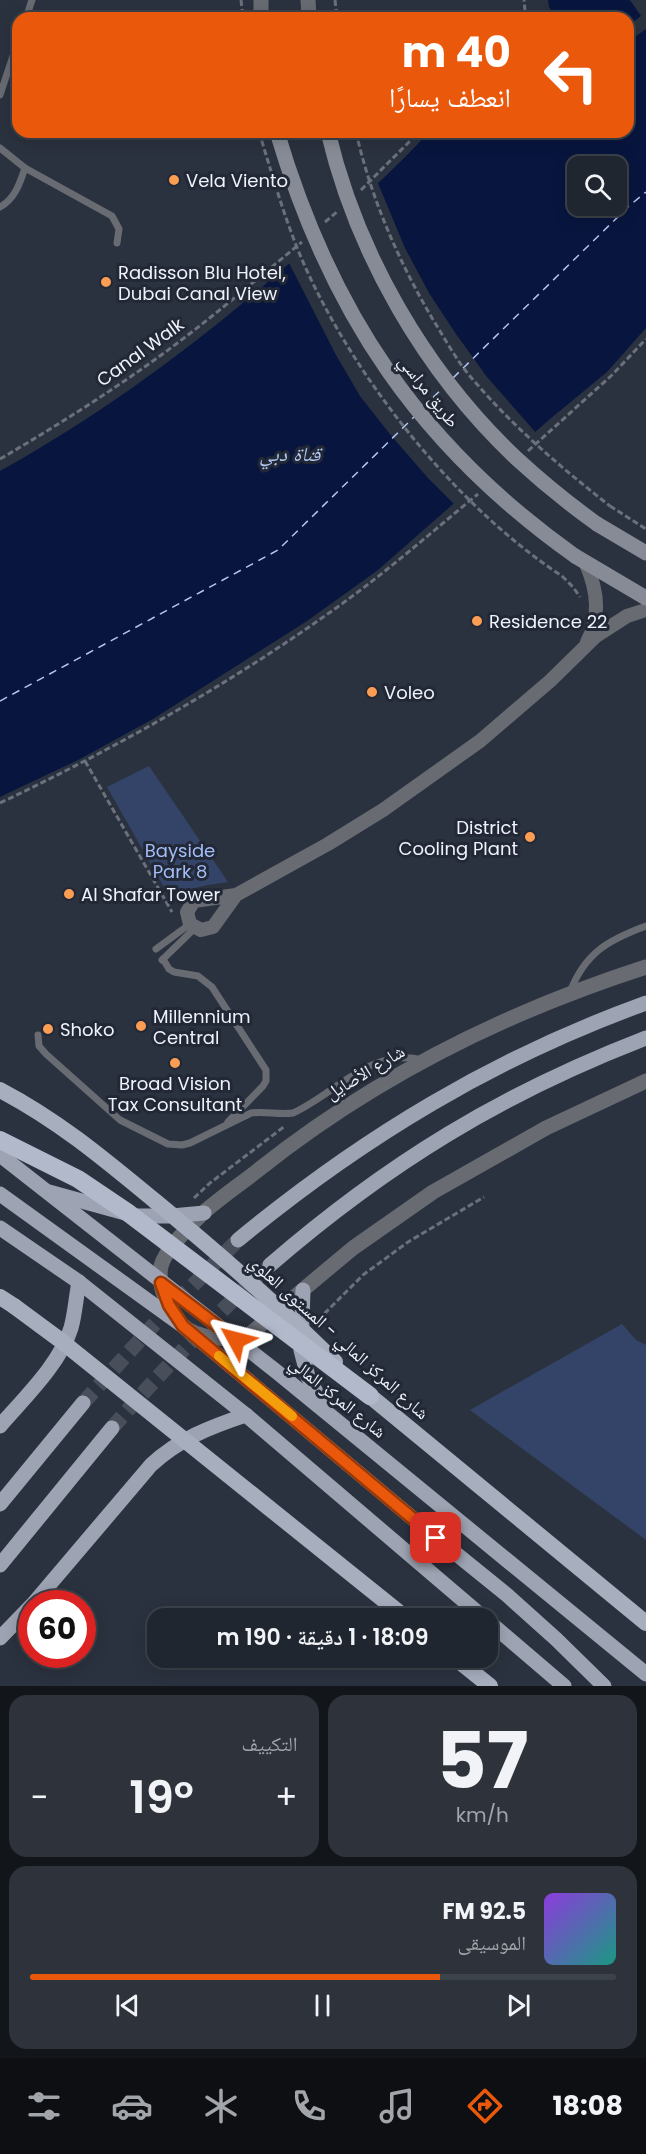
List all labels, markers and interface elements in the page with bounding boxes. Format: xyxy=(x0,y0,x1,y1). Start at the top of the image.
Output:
text: 40 m xyxy=(402,23,511,82)
icon: left xyxy=(532,36,610,114)
text: انعطف يسارًا xyxy=(389,79,511,116)
map controls xyxy=(567,156,627,216)
button: search xyxy=(567,156,627,216)
place label: Vela Viento xyxy=(186,168,288,193)
marker: Vela Viento xyxy=(167,173,181,187)
place label: Radisson Blu Hotel, Dubai Canal View xyxy=(118,260,286,306)
marker: Radisson Blu Hotel, Dubai Canal View xyxy=(99,275,113,289)
street label: Canal Walk xyxy=(91,311,189,392)
street label: طريق مراسي xyxy=(391,350,465,434)
water label: قناة دبي xyxy=(260,440,323,470)
place label: Residence 22 xyxy=(489,609,607,634)
marker: Residence 22 xyxy=(470,614,484,628)
place label: Voleo xyxy=(384,680,435,705)
marker: Voleo xyxy=(365,685,379,699)
place label: District Cooling Plant xyxy=(399,815,518,861)
marker: District Cooling Plant xyxy=(523,830,537,844)
park label: Bayside Park 8 xyxy=(145,838,215,884)
place label: Al Shafar Tower xyxy=(81,882,220,907)
marker: Al Shafar Tower xyxy=(62,887,76,901)
place label: Millennium Central xyxy=(153,1004,250,1050)
place label: Shoko xyxy=(60,1017,114,1042)
marker: Millennium Central xyxy=(134,1019,148,1033)
marker: Shoko xyxy=(41,1022,55,1036)
street label: شارع الأصايل xyxy=(321,1039,409,1105)
marker: Broad Vision Tax Consultant xyxy=(168,1056,182,1070)
place label: Broad Vision Tax Consultant xyxy=(108,1071,242,1117)
street label: شارع المركز المالي - المستوى العلوي xyxy=(244,1250,434,1424)
position arrow xyxy=(204,1308,268,1372)
street label: شارع المركز المالي xyxy=(285,1352,391,1442)
pin xyxy=(410,1512,461,1563)
icon: arrive xyxy=(419,1521,452,1554)
speed limit sign: 60 xyxy=(18,1590,96,1668)
text: 18:09 · 1 دقيقة · 190 m xyxy=(217,1622,428,1653)
text: 57 xyxy=(436,1706,528,1815)
text: التكييف xyxy=(241,1730,298,1758)
text: 19° xyxy=(129,1766,194,1829)
text: − xyxy=(30,1774,48,1821)
text: + xyxy=(275,1774,298,1821)
text: km/h xyxy=(456,1801,509,1829)
text: 92.5 FM xyxy=(442,1896,526,1927)
text: الموسيقى xyxy=(458,1929,526,1957)
icon: previous xyxy=(111,1989,144,2022)
icon: pause xyxy=(306,1989,339,2022)
icon: next xyxy=(502,1989,535,2022)
icon: filters xyxy=(23,2085,65,2127)
icon: car xyxy=(111,2085,153,2127)
icon: climate xyxy=(200,2085,242,2127)
icon: phone xyxy=(288,2085,330,2127)
icon: music xyxy=(376,2085,418,2127)
icon: directions xyxy=(464,2085,506,2127)
text: 18:08 xyxy=(552,2087,623,2124)

